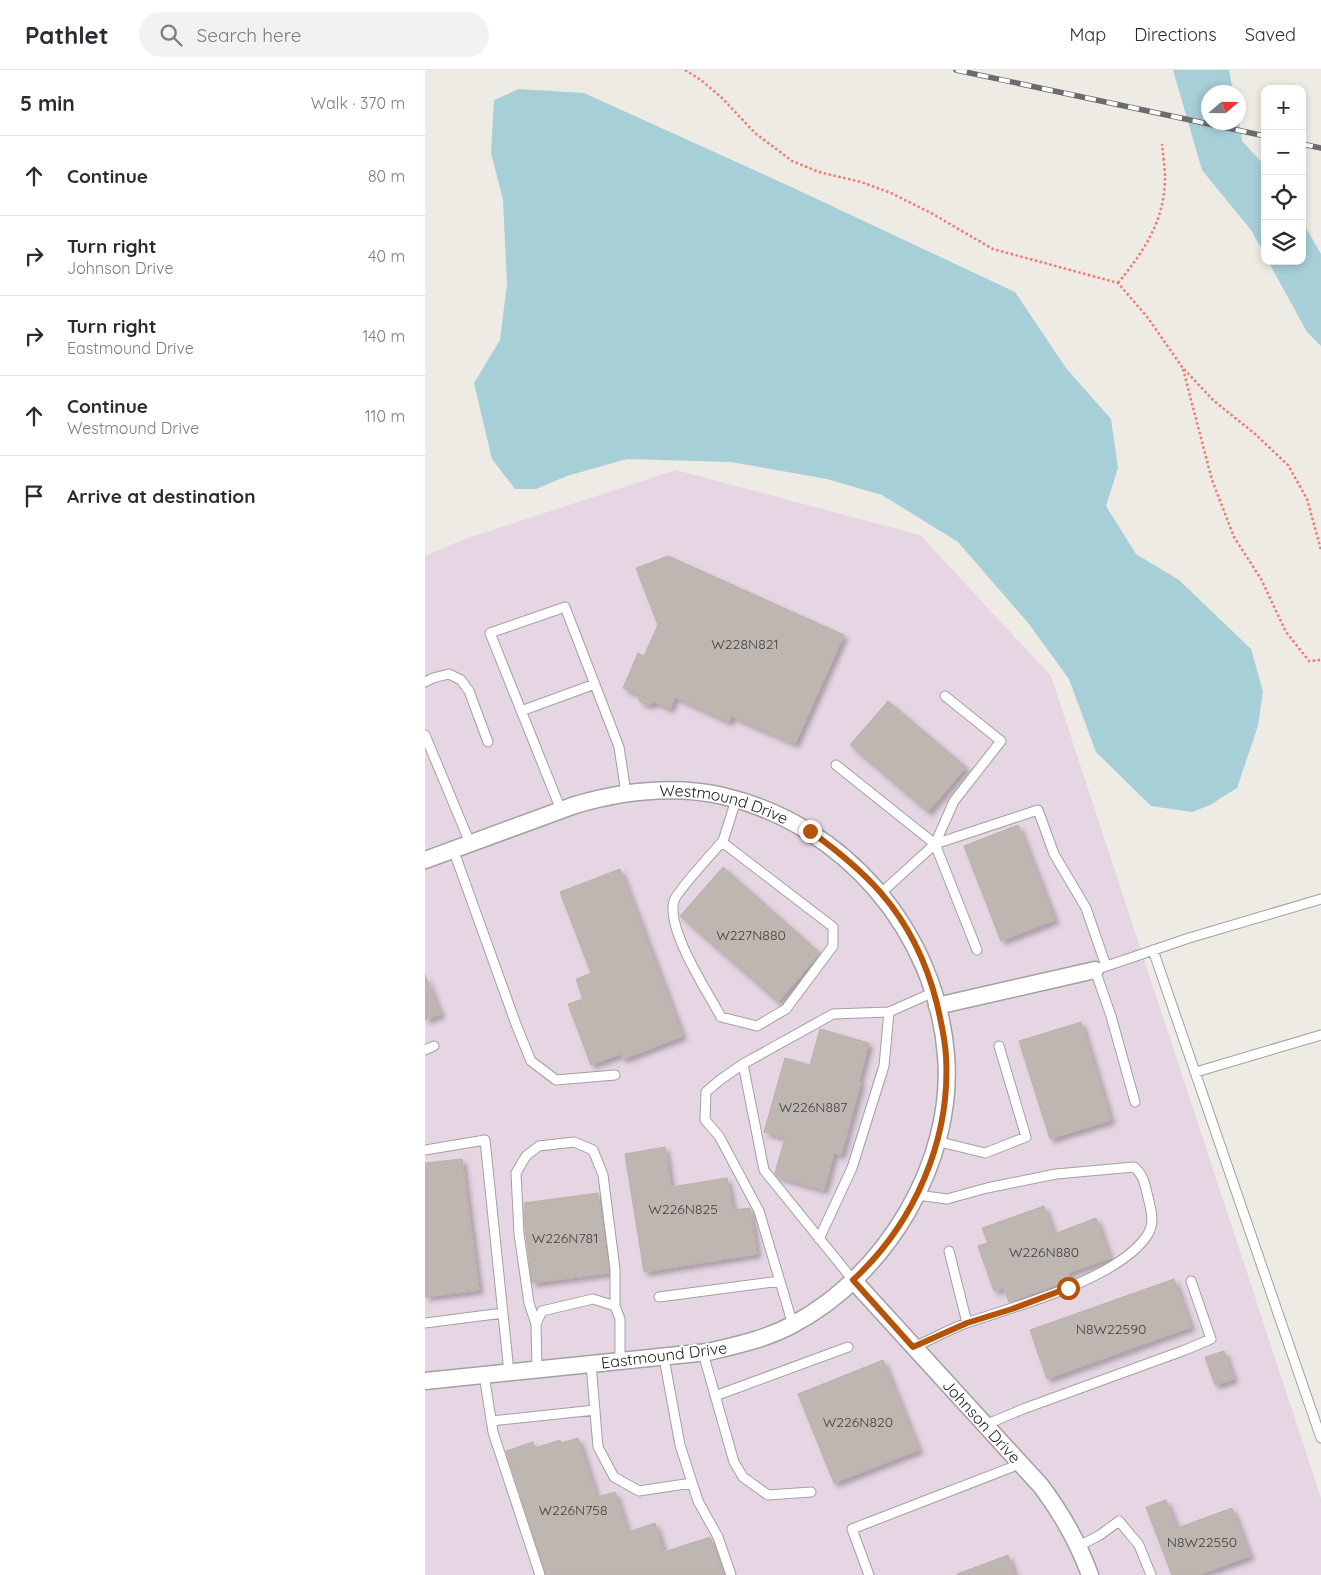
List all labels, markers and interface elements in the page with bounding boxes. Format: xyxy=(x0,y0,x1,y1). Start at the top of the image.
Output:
search box xyxy=(139,12,489,57)
text: Pathlet xyxy=(25,20,109,50)
icon: search xyxy=(157,21,185,49)
text: Search here xyxy=(197,23,301,47)
text: Map xyxy=(1069,23,1106,46)
text: Directions xyxy=(1134,23,1217,46)
text: Saved xyxy=(1245,23,1296,46)
north arrow xyxy=(1201,85,1246,130)
map controls xyxy=(1261,85,1306,265)
button: + xyxy=(1261,85,1306,130)
text: 5 min xyxy=(20,90,75,116)
text: Walk · 370 m xyxy=(311,93,405,113)
button: − xyxy=(1261,130,1306,175)
icon: ahead xyxy=(20,162,48,190)
text: Continue xyxy=(67,164,148,188)
text: 80 m xyxy=(368,166,405,186)
button: locate xyxy=(1261,175,1306,220)
button: layers xyxy=(1261,220,1306,265)
text: Turn right xyxy=(67,234,156,258)
icon: right xyxy=(20,242,48,270)
text: 40 m xyxy=(368,246,405,266)
text: Johnson Drive xyxy=(67,258,173,278)
text: Turn right xyxy=(67,314,156,338)
icon: right xyxy=(20,322,48,350)
text: 140 m xyxy=(362,326,405,346)
text: Eastmound Drive xyxy=(67,338,194,358)
text: Continue xyxy=(67,394,148,418)
icon: ahead xyxy=(20,402,48,430)
text: 110 m xyxy=(365,406,405,426)
text: Westmound Drive xyxy=(67,418,199,438)
icon: arrive xyxy=(20,482,48,510)
text: Arrive at destination xyxy=(67,484,256,508)
house number: W228N821 xyxy=(711,635,779,653)
street label: Westmound Drive xyxy=(659,780,792,828)
route end xyxy=(799,820,822,843)
house number: W227N880 xyxy=(716,926,786,944)
house number: W226N887 xyxy=(779,1098,847,1116)
house number: W226N825 xyxy=(648,1200,718,1218)
house number: W226N781 xyxy=(532,1229,598,1247)
house number: W226N880 xyxy=(1009,1243,1079,1261)
route start xyxy=(1057,1277,1080,1300)
house number: N8W22590 xyxy=(1076,1320,1146,1338)
street label: Eastmound Drive xyxy=(600,1337,728,1373)
street label: Johnson Drive xyxy=(938,1375,1025,1467)
house number: W226N820 xyxy=(823,1413,893,1431)
house number: W226N758 xyxy=(538,1501,608,1519)
house number: N8W22550 xyxy=(1167,1533,1237,1551)

